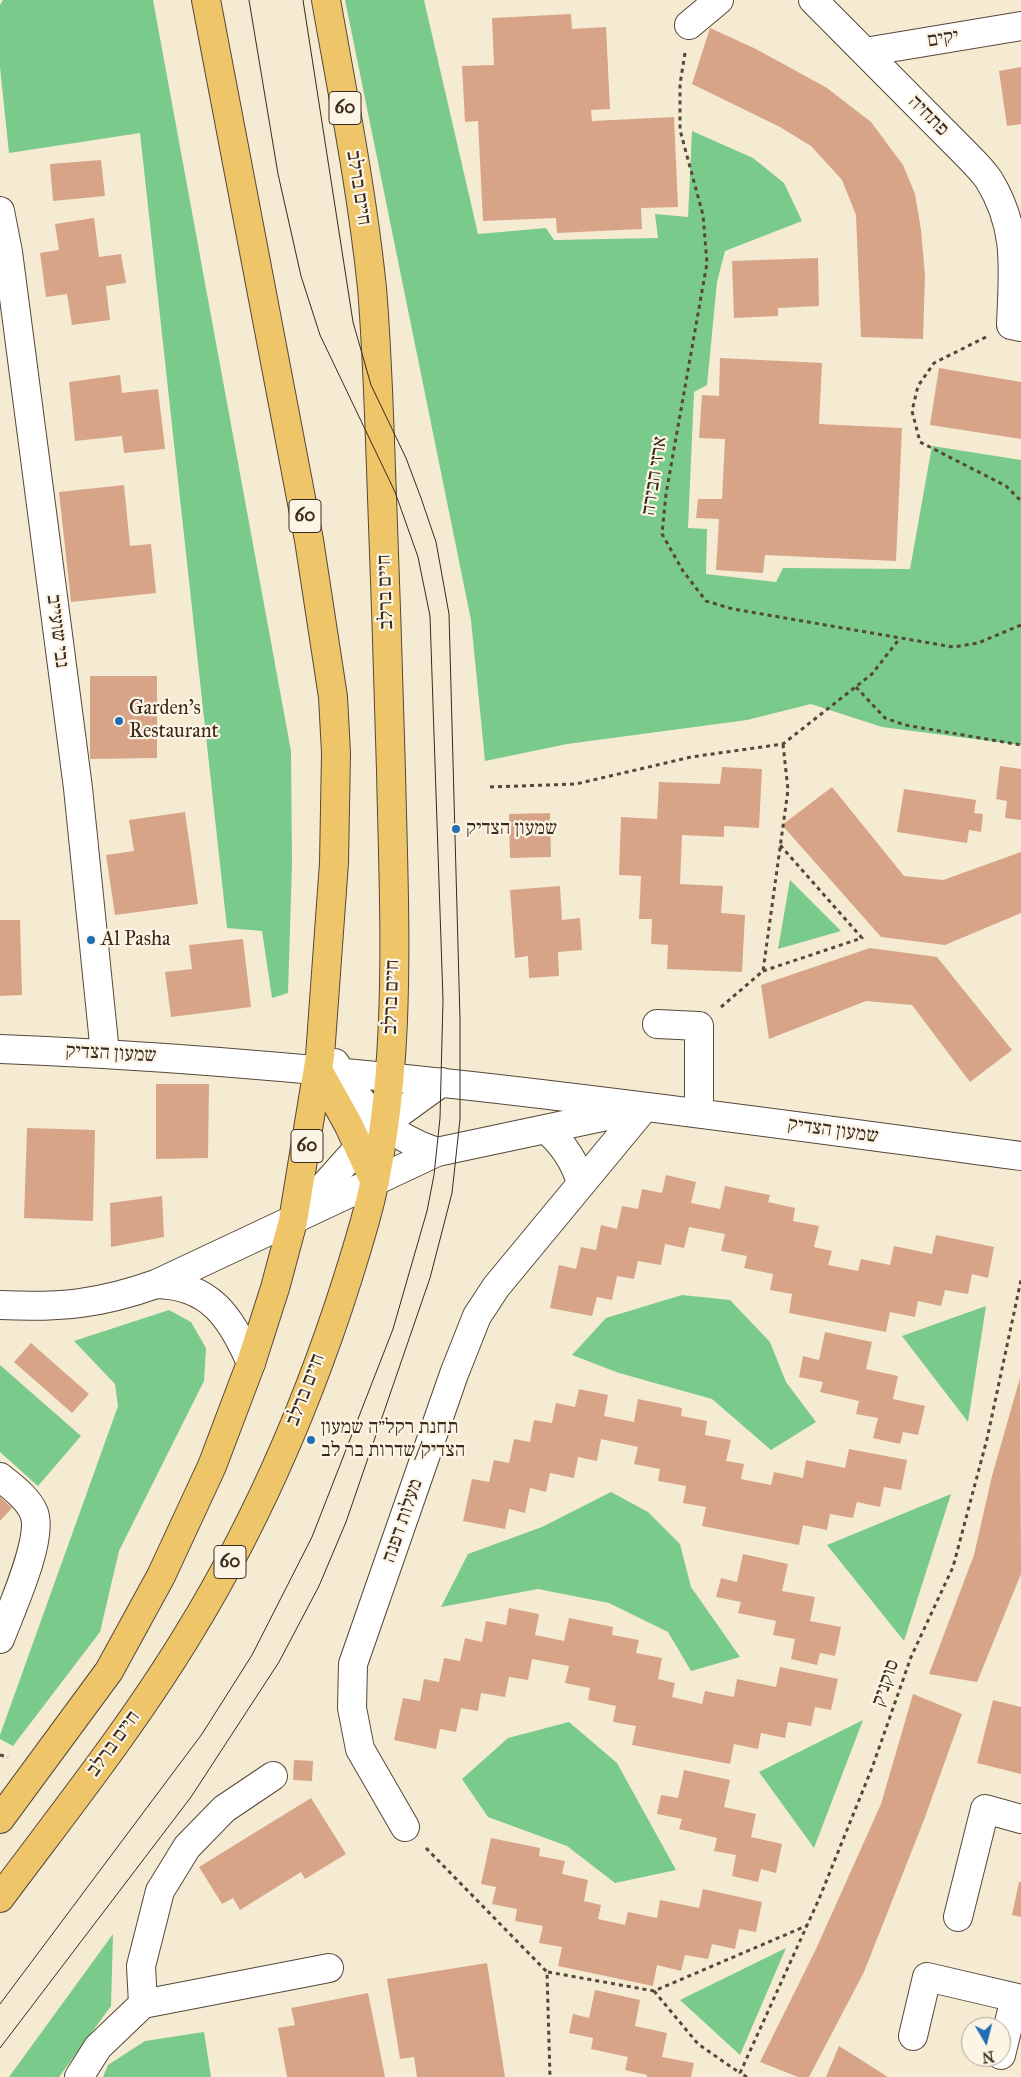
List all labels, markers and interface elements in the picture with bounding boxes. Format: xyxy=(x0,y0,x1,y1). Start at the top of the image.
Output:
street label: יקים xyxy=(925,25,961,53)
street label: פתחיה xyxy=(902,90,954,142)
road number: 60 xyxy=(329,92,361,125)
street label: חיים ברלב xyxy=(340,149,376,227)
street label: ארזי הבירה xyxy=(637,435,673,517)
road number: 60 xyxy=(289,500,321,532)
street label: חיים ברלב xyxy=(373,554,399,630)
street label: נבי שועייב xyxy=(41,593,73,669)
place label: Garden's Restaurant xyxy=(129,697,219,744)
marker: Garden's Restaurant xyxy=(113,715,125,727)
place label: שמעון הצדיק xyxy=(466,817,557,841)
marker: שמעון הצדיק xyxy=(450,823,462,835)
place label: Al Pasha xyxy=(101,928,171,952)
marker: Al Pasha xyxy=(85,934,97,946)
street label: חיים ברלב xyxy=(379,959,405,1035)
street label: שמעון הצדיק xyxy=(65,1040,157,1068)
street label: שמעון הצדיק xyxy=(786,1113,880,1149)
road number: 60 xyxy=(291,1130,323,1162)
street label: חיים ברלב xyxy=(281,1350,331,1430)
place label: תחנת רקל״ה שמעון הצדיק/שדרות בר לב xyxy=(321,1416,465,1463)
marker: תחנת רקל״ה שמעון הצדיק/שדרות בר לב xyxy=(305,1434,317,1446)
street label: מעלות דפנה xyxy=(377,1476,429,1566)
road number: 60 xyxy=(214,1545,246,1578)
street label: סוקניק xyxy=(867,1657,905,1709)
street label: חיים ברלב xyxy=(82,1706,146,1782)
north arrow xyxy=(961,2017,1011,2067)
text: N xyxy=(981,2047,995,2066)

